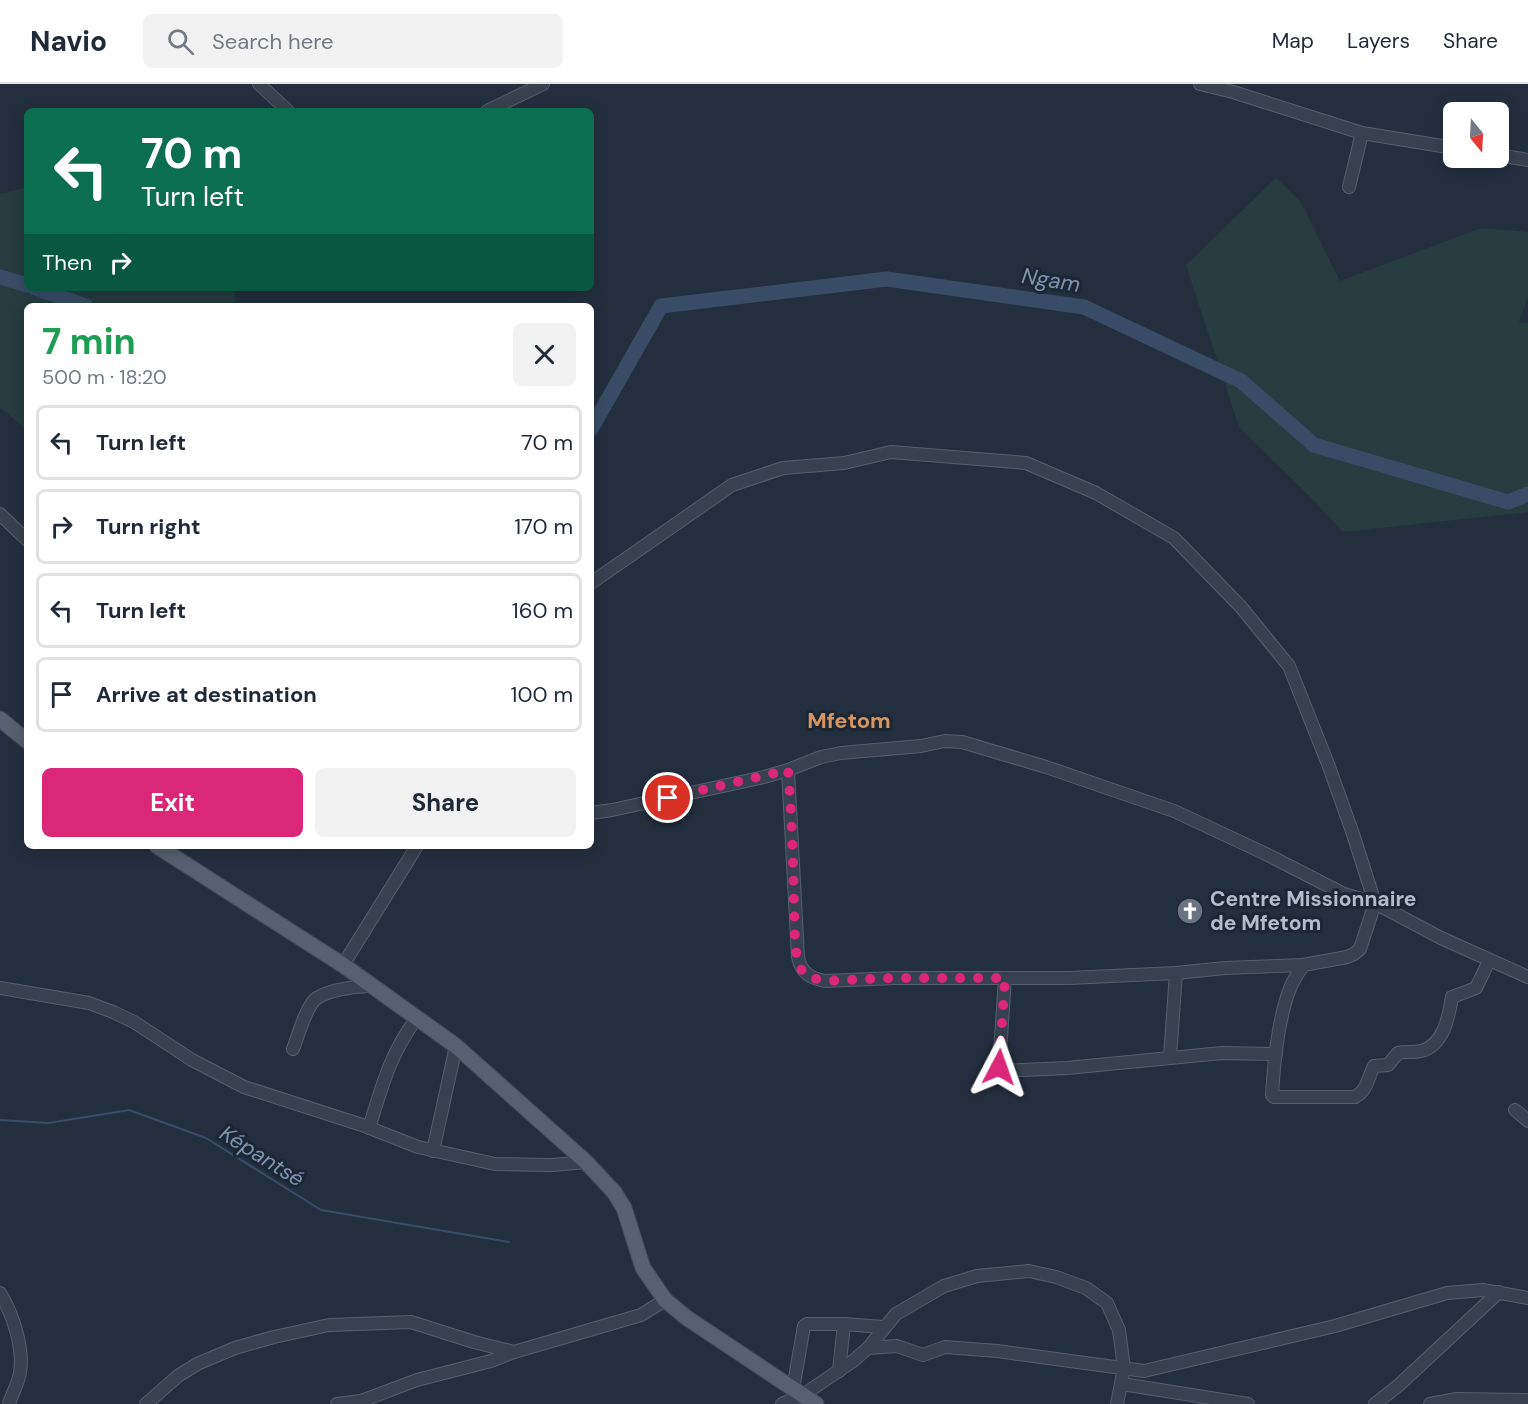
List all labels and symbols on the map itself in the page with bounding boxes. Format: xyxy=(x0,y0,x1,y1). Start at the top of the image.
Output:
north arrow xyxy=(1443,102,1509,168)
water label: Ngam xyxy=(1020,261,1082,299)
district label: Mfetom xyxy=(807,706,891,735)
pin xyxy=(642,772,693,823)
place label: Centre Missionnaire de Mfetom xyxy=(1210,885,1417,937)
church icon: Centre Missionnaire de Mfetom xyxy=(1175,896,1205,926)
position arrow xyxy=(967,1035,1031,1099)
water label: Képantsé xyxy=(214,1119,310,1193)

